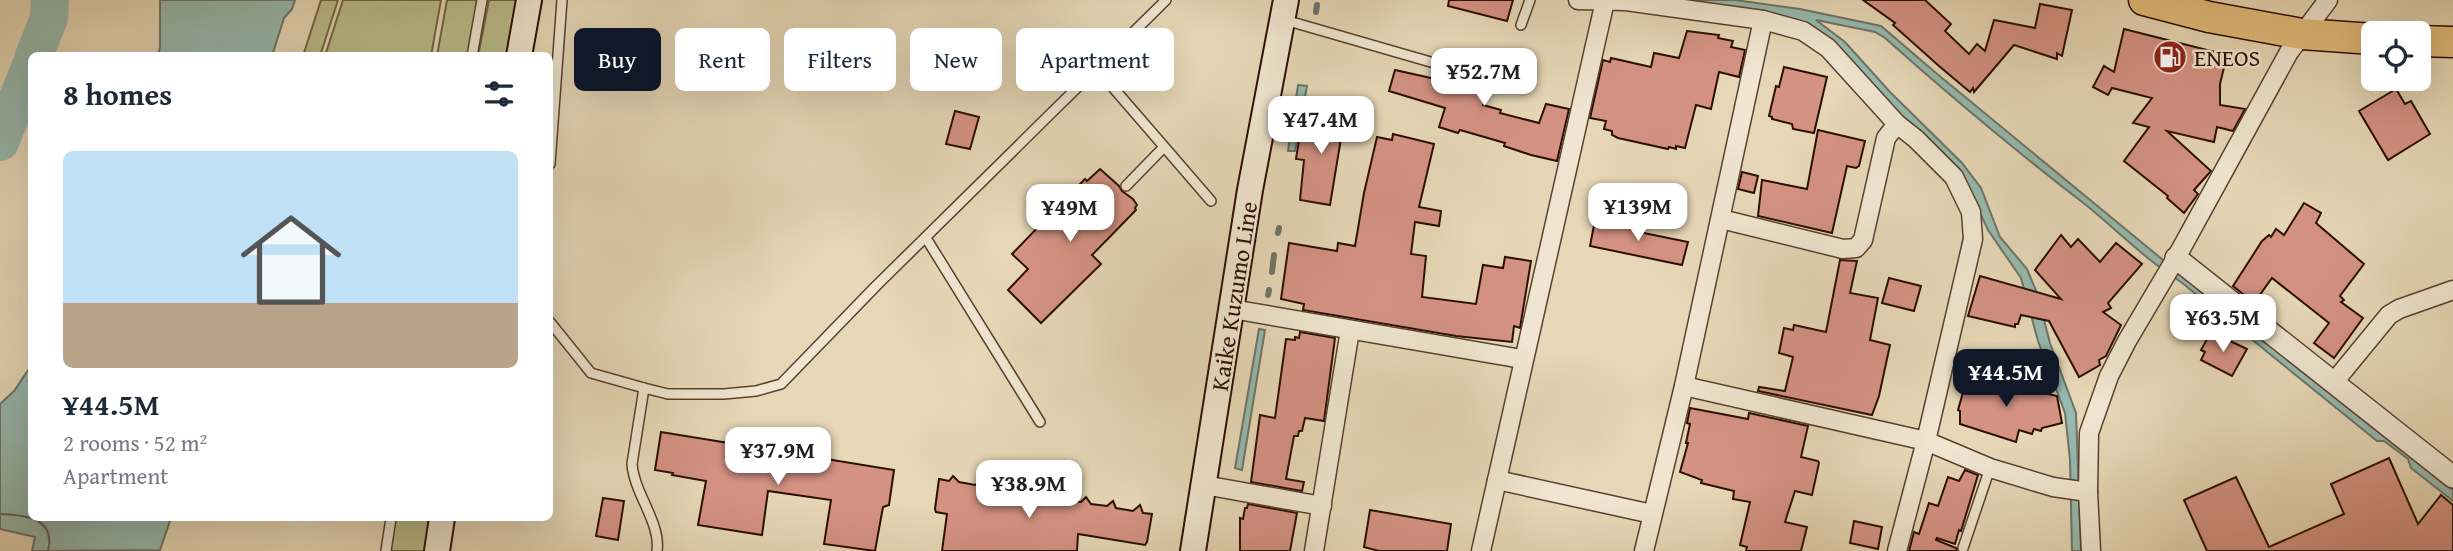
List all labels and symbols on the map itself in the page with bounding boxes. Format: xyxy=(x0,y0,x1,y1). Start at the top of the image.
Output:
fuel station icon: ENEOS xyxy=(2151,38,2189,76)
place label: ENEOS xyxy=(2194,40,2260,75)
pin: ¥52.7M xyxy=(1427,48,1541,108)
pin: ¥47.4M xyxy=(1264,96,1378,156)
pin: ¥49M xyxy=(1029,184,1111,244)
pin: ¥139M xyxy=(1589,184,1687,243)
street label: Kaike Kuzumo Line xyxy=(1202,199,1266,393)
pin: ¥63.5M xyxy=(2166,294,2280,354)
pin: ¥44.5M xyxy=(1949,350,2063,409)
pin: ¥37.9M xyxy=(721,428,835,487)
pin: ¥38.9M xyxy=(972,461,1086,520)

